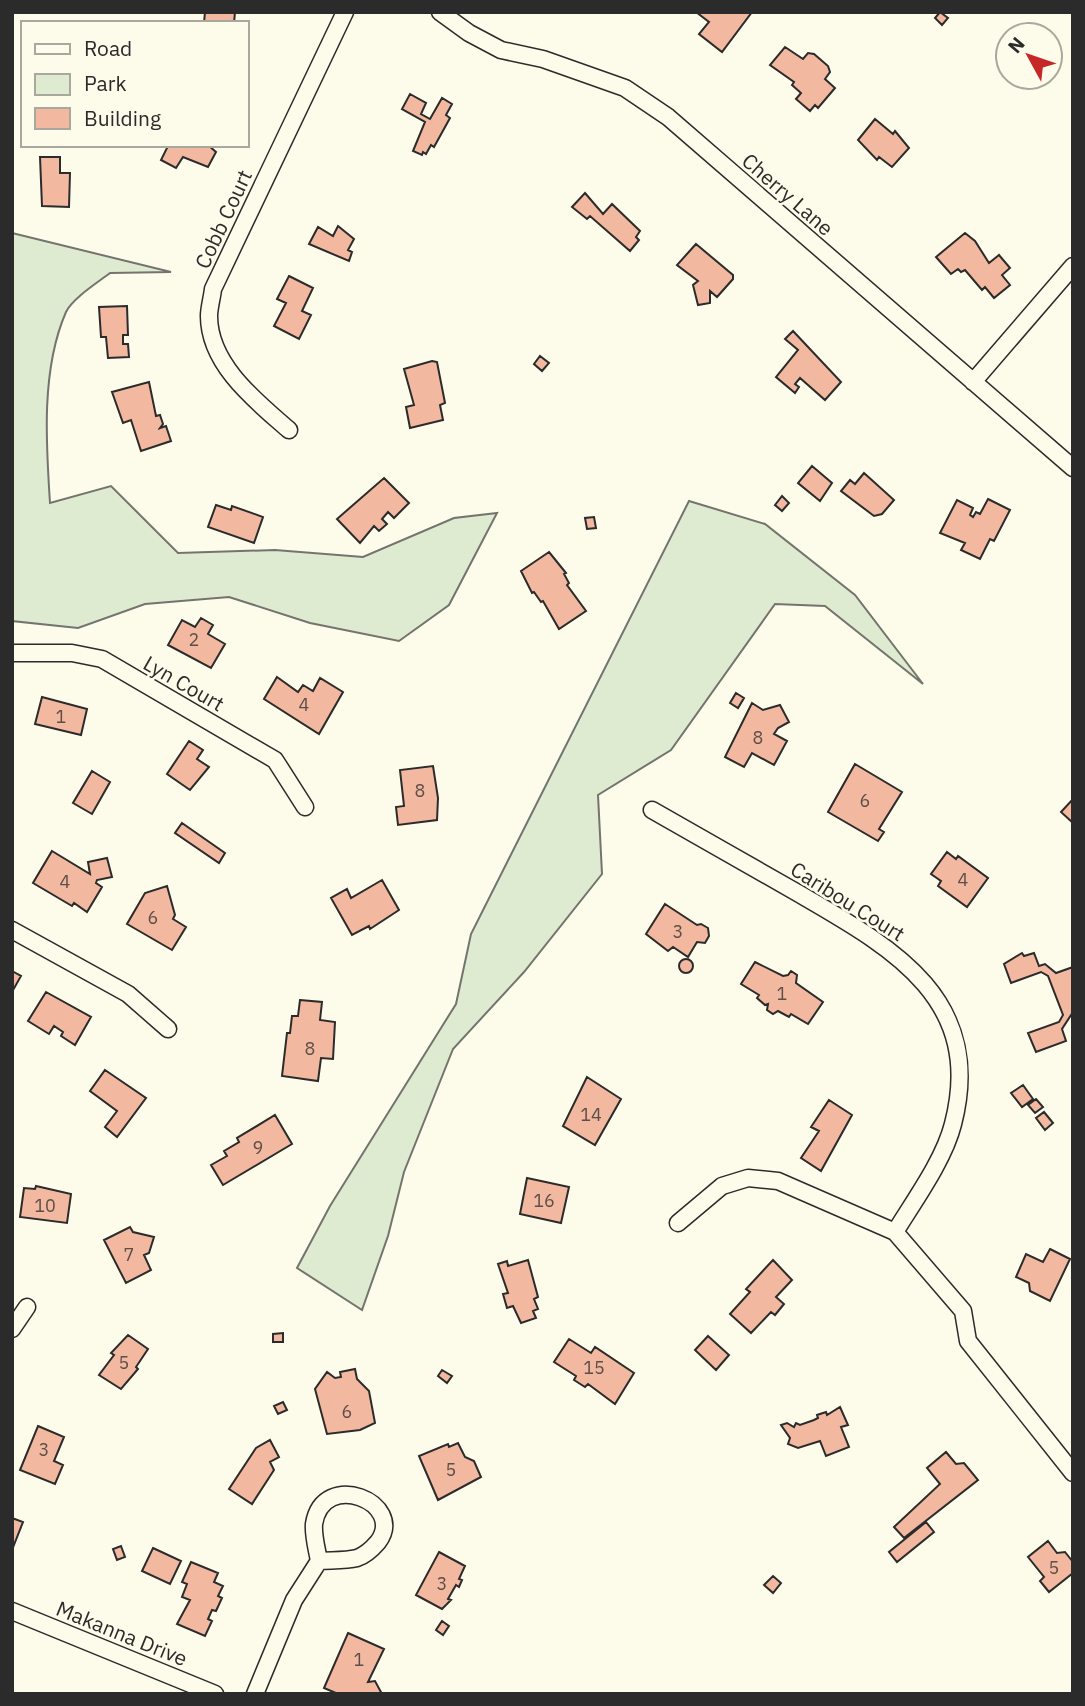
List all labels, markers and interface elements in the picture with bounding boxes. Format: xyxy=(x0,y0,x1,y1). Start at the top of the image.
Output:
legend xyxy=(21,21,248,147)
north arrow xyxy=(994,21,1064,91)
text: N xyxy=(1002,32,1030,58)
text: Road xyxy=(84,34,132,62)
text: Park xyxy=(84,69,127,97)
text: Building xyxy=(84,104,161,132)
street label: Cherry Lane xyxy=(736,146,840,242)
street label: Cobb Court xyxy=(188,165,258,273)
house number: 2 xyxy=(189,628,199,651)
street label: Lyn Court xyxy=(138,649,230,717)
house number: 4 xyxy=(299,693,310,716)
house number: 1 xyxy=(56,705,66,728)
house number: 8 xyxy=(753,726,763,749)
house number: 8 xyxy=(415,779,425,802)
house number: 6 xyxy=(860,789,870,812)
street label: Caribou Court xyxy=(785,855,911,947)
house number: 4 xyxy=(958,868,969,891)
house number: 4 xyxy=(60,870,71,893)
house number: 6 xyxy=(148,906,158,929)
house number: 3 xyxy=(673,920,683,943)
house number: 1 xyxy=(777,982,787,1005)
house number: 8 xyxy=(305,1037,315,1060)
house number: 14 xyxy=(580,1103,602,1126)
house number: 9 xyxy=(253,1136,263,1159)
house number: 16 xyxy=(533,1189,555,1212)
house number: 10 xyxy=(34,1194,56,1217)
house number: 7 xyxy=(124,1243,134,1266)
house number: 5 xyxy=(119,1351,129,1374)
house number: 15 xyxy=(583,1356,605,1379)
house number: 6 xyxy=(342,1400,352,1423)
house number: 3 xyxy=(39,1438,49,1461)
house number: 5 xyxy=(446,1458,456,1481)
house number: 5 xyxy=(1049,1556,1059,1579)
house number: 3 xyxy=(437,1572,447,1595)
street label: Makanna Drive xyxy=(52,1594,192,1672)
house number: 1 xyxy=(354,1648,364,1671)

